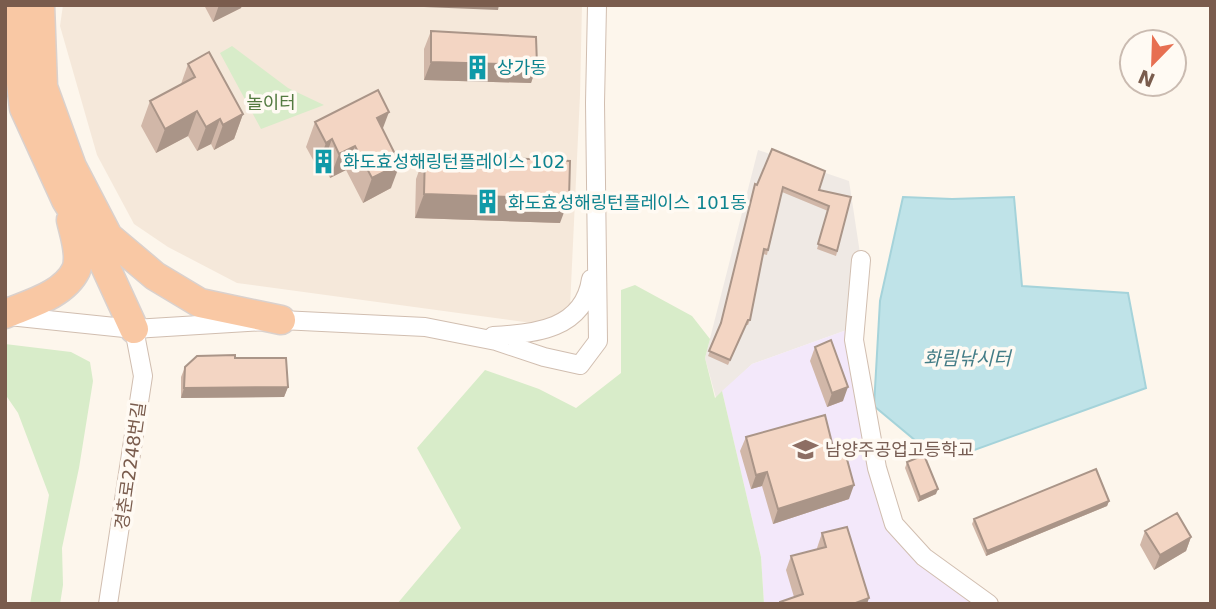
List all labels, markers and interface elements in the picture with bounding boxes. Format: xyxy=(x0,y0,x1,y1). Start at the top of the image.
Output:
north arrow xyxy=(1118,28,1188,98)
building icon: 상가동 xyxy=(463,53,491,81)
place label: 상가동 xyxy=(497,57,547,78)
text: N xyxy=(1135,65,1158,92)
park label: 놀이터 xyxy=(246,92,296,113)
building icon: 화도효성해링턴플레이스 102 xyxy=(309,147,337,175)
place label: 화도효성해링턴플레이스 102 xyxy=(343,151,565,172)
building icon: 화도효성해링턴플레이스 101동 xyxy=(474,188,502,216)
place label: 화도효성해링턴플레이스 101동 xyxy=(508,192,747,213)
water label: 화림낚시터 xyxy=(923,347,1013,369)
street label: 경춘로2248번길 xyxy=(111,401,149,531)
school or university icon: 남양주공업고등학교 xyxy=(791,435,819,463)
place label: 남양주공업고등학교 xyxy=(825,439,974,460)

